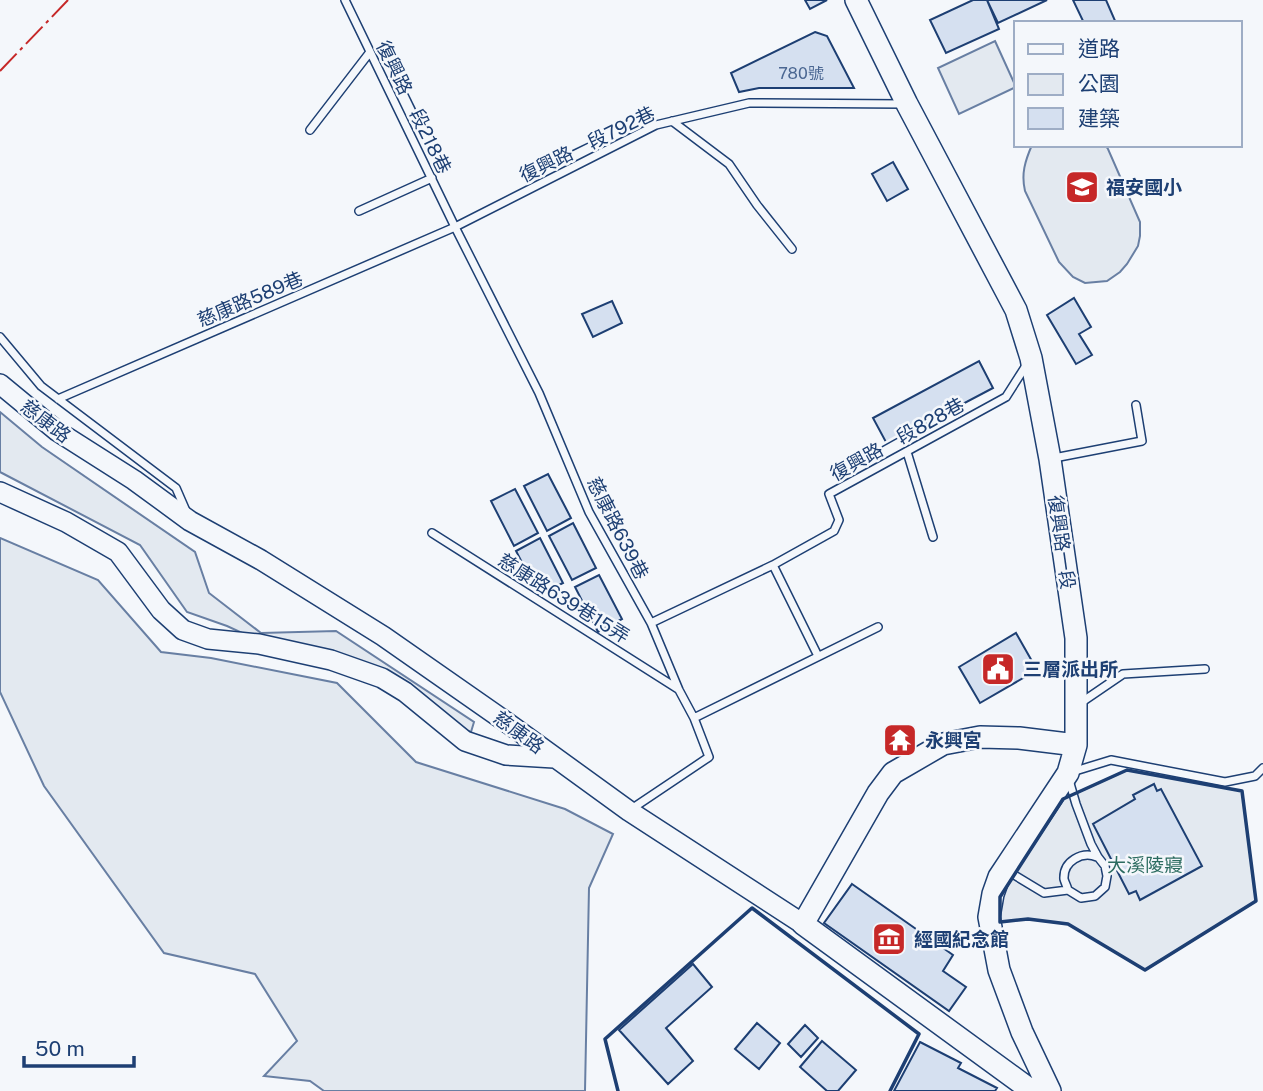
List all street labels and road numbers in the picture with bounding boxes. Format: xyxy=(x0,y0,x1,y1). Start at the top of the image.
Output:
street label: 復興路一段218巷 xyxy=(372,37,456,177)
street label: 復興路一段792巷 xyxy=(516,102,658,186)
street label: 慈康路589巷 xyxy=(194,267,306,331)
street label: 復興路一段828巷 xyxy=(826,393,968,485)
street label: 慈康路 xyxy=(17,395,75,447)
street label: 慈康路639巷 xyxy=(583,473,653,583)
street label: 復興路一段 xyxy=(1044,493,1080,591)
street label: 慈康路639巷15弄 xyxy=(494,549,634,647)
street label: 慈康路 xyxy=(489,706,549,758)

